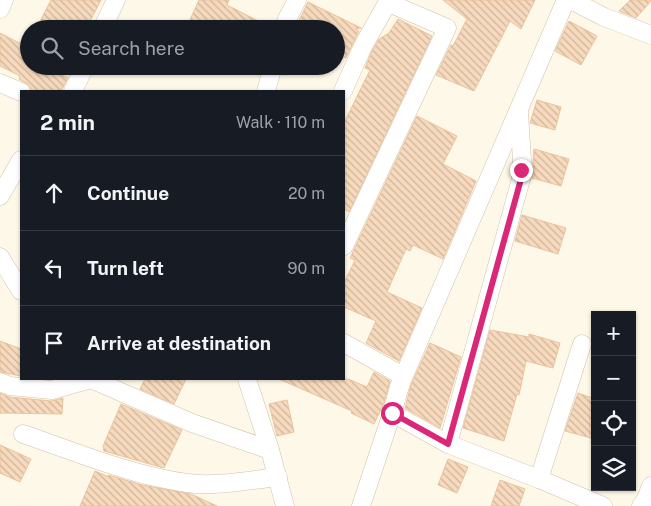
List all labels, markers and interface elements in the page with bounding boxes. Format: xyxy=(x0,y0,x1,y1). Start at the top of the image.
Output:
search box xyxy=(20,20,345,75)
icon: search xyxy=(38,34,66,62)
text: Search here xyxy=(78,37,185,59)
text: 2 min xyxy=(40,110,95,135)
text: Walk · 110 m xyxy=(236,113,325,132)
route end xyxy=(510,159,533,182)
icon: ahead xyxy=(40,179,68,207)
text: Continue xyxy=(87,182,169,204)
text: 20 m xyxy=(288,184,325,203)
icon: left xyxy=(40,254,68,282)
text: Turn left xyxy=(87,257,164,279)
text: 90 m xyxy=(288,259,325,278)
map controls xyxy=(591,311,636,491)
button: + xyxy=(591,311,636,356)
icon: arrive xyxy=(40,329,68,357)
text: Arrive at destination xyxy=(87,332,271,354)
button: − xyxy=(591,356,636,401)
button: locate xyxy=(591,401,636,446)
route start xyxy=(381,402,404,425)
button: layers xyxy=(591,446,636,491)

